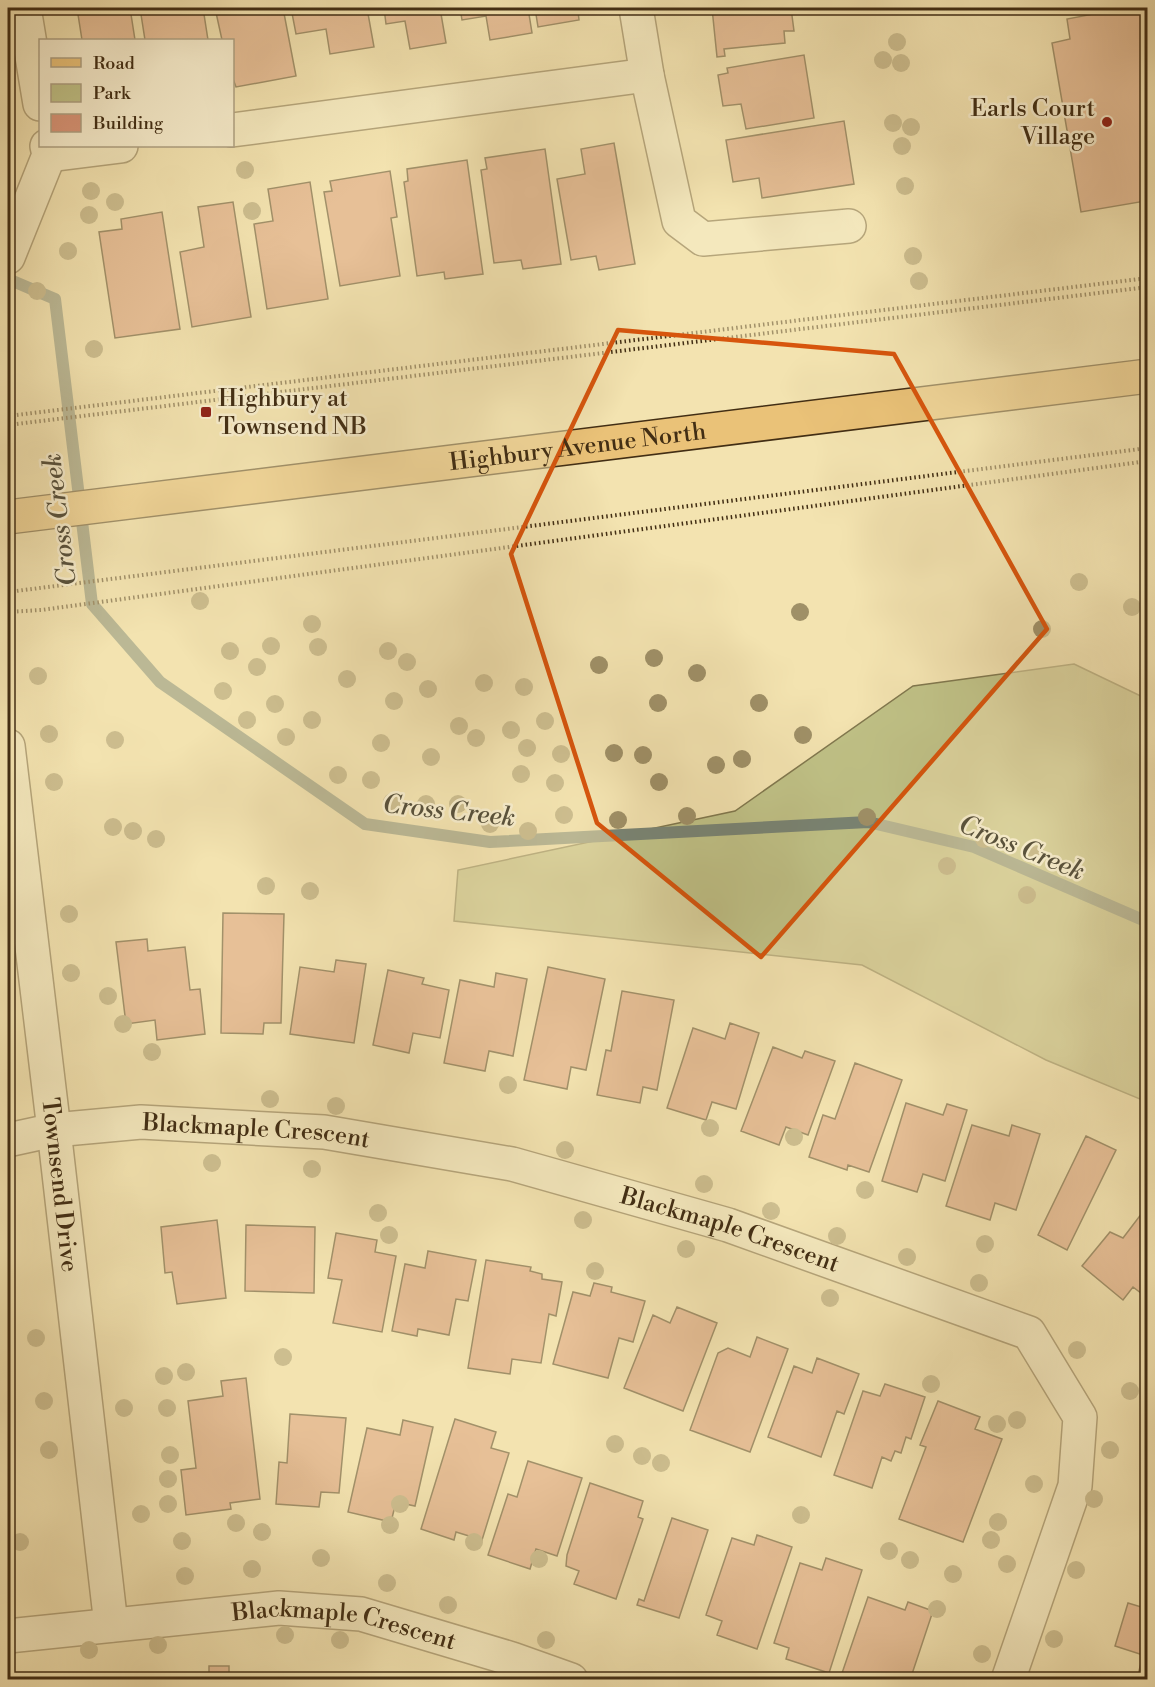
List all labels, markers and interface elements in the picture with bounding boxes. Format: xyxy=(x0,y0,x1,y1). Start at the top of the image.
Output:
legend xyxy=(39,39,234,147)
text: Road xyxy=(93,52,136,75)
text: Park xyxy=(93,82,132,105)
place label: Earls Court Village xyxy=(971,94,1095,152)
text: Building xyxy=(92,112,164,135)
marker: Earls Court Village xyxy=(1100,115,1114,129)
place label: Highbury at Townsend NB xyxy=(218,384,367,442)
marker: Highbury at Townsend NB xyxy=(199,405,213,419)
street label: Highbury Avenue North xyxy=(448,417,708,478)
water label: Cross Creek xyxy=(36,452,84,588)
water label: Cross Creek xyxy=(381,788,517,834)
water label: Cross Creek xyxy=(954,808,1089,888)
street label: Townsend Drive xyxy=(34,1096,84,1274)
street label: Blackmaple Crescent xyxy=(140,1108,373,1156)
street label: Blackmaple Crescent xyxy=(616,1181,844,1280)
street label: Blackmaple Crescent xyxy=(229,1594,460,1658)

